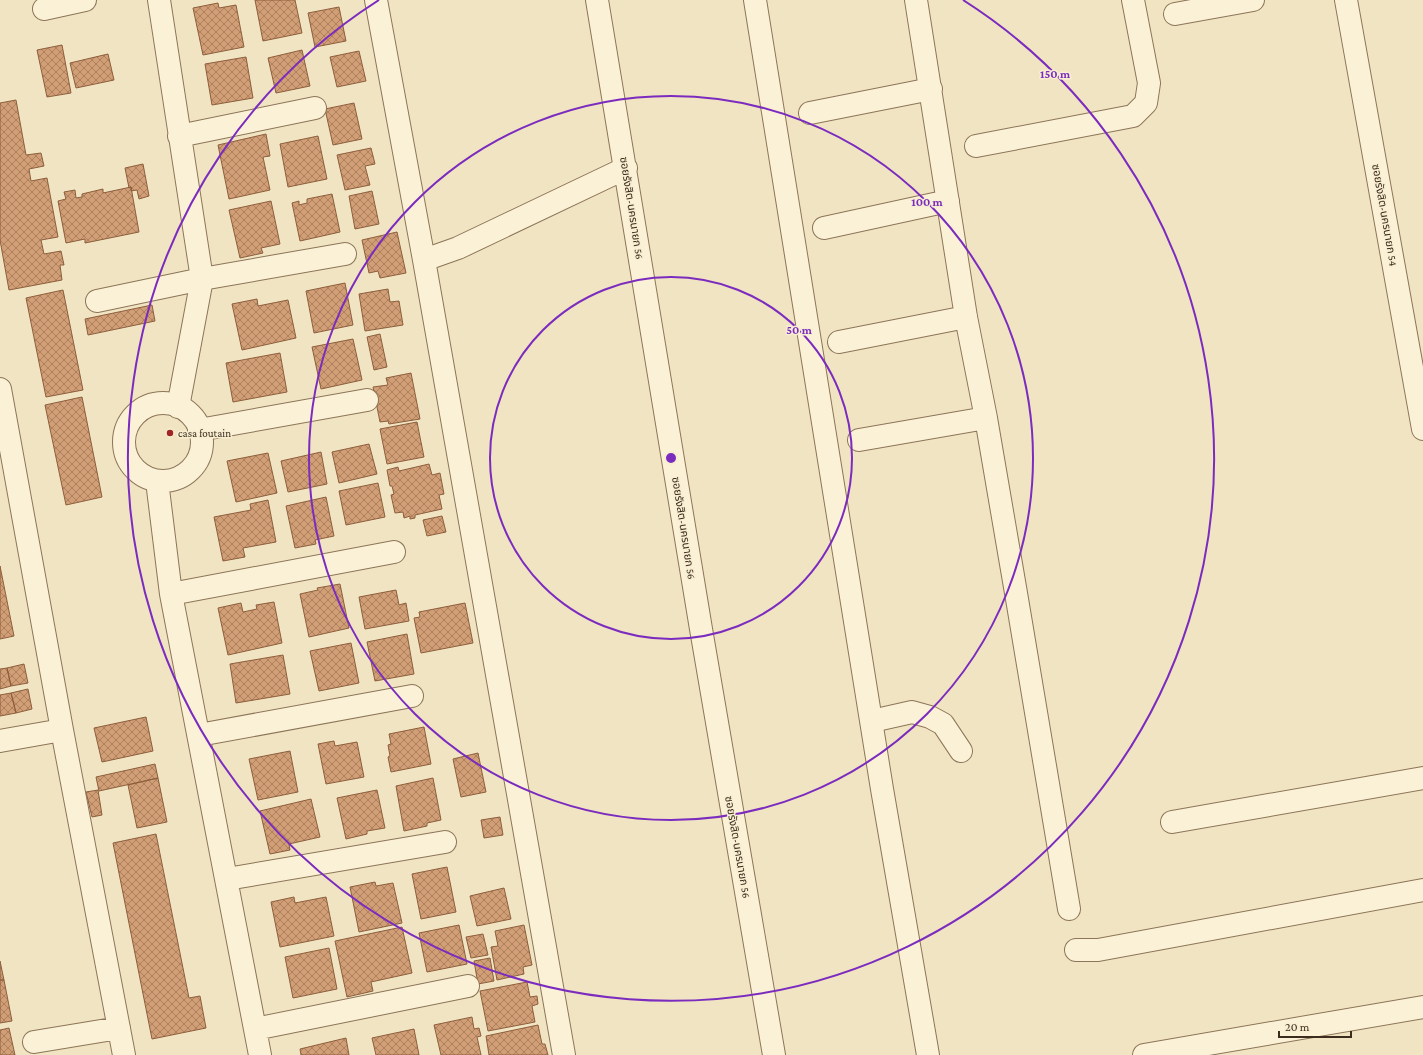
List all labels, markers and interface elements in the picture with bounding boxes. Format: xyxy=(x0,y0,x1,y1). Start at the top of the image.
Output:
text: 150 m xyxy=(1040,67,1071,81)
street label: ซอยรังสิต-นครนายก 56 xyxy=(618,156,646,260)
street label: ซอยรังสิต-นครนายก 54 xyxy=(1370,163,1400,267)
text: 100 m xyxy=(911,195,944,209)
text: 50 m xyxy=(786,323,813,337)
place label: casa foutain xyxy=(178,427,231,439)
marker: casa foutain xyxy=(165,428,175,438)
centre of rings xyxy=(664,451,678,465)
street label: ซอยรังสิต-นครนายก 56 xyxy=(670,476,698,580)
street label: ซอยรังสิต-นครนายก 56 xyxy=(723,795,753,899)
scale bar xyxy=(1279,1013,1351,1039)
text: 20 m xyxy=(1285,1020,1310,1034)

